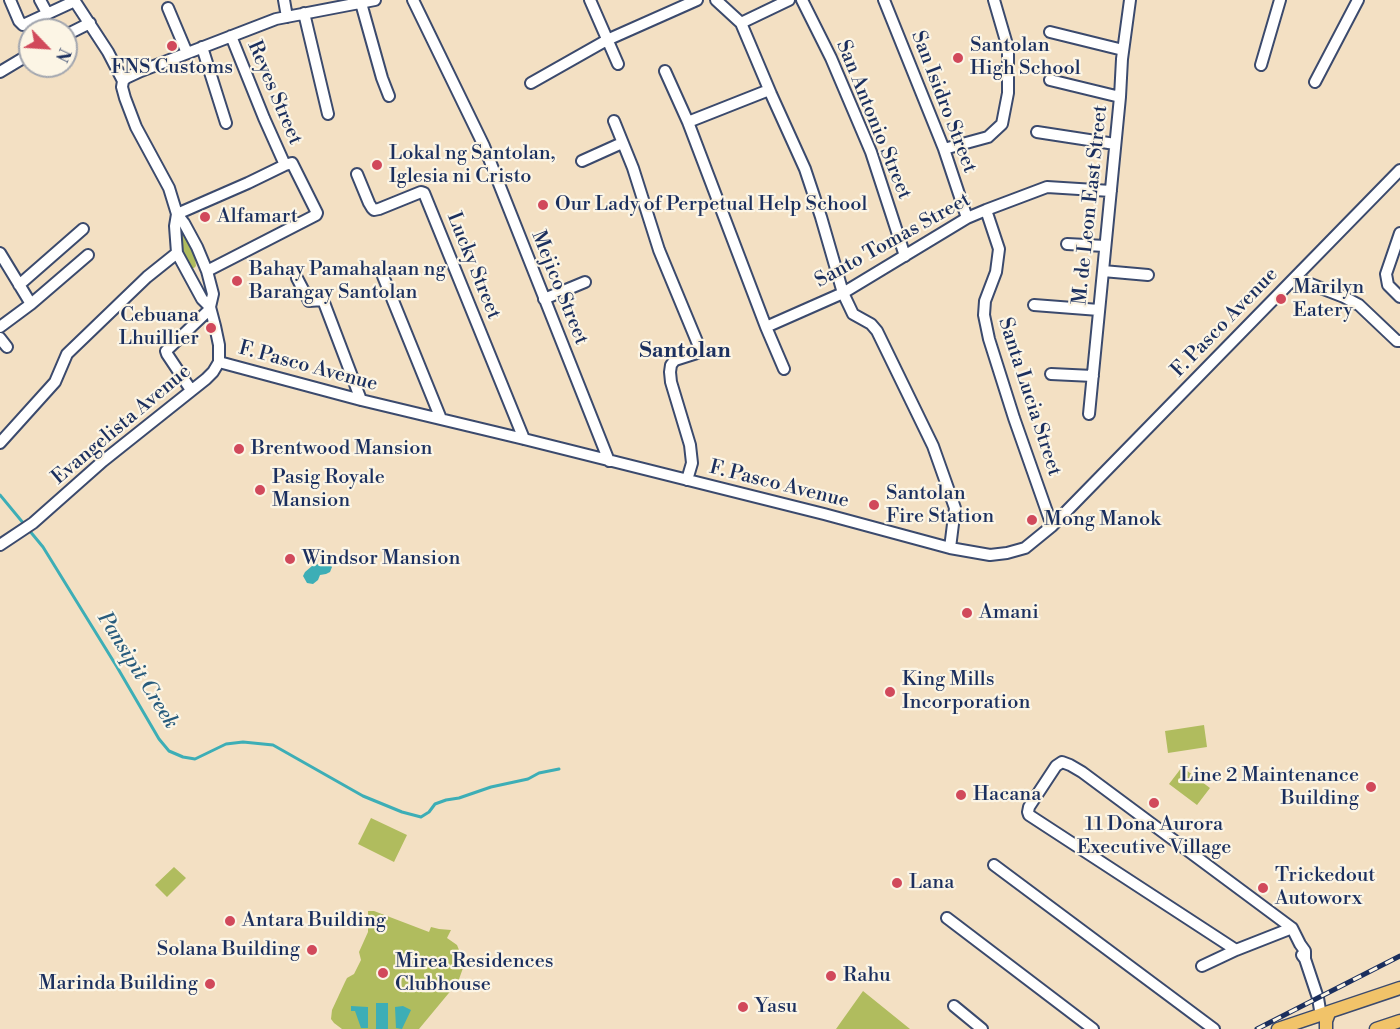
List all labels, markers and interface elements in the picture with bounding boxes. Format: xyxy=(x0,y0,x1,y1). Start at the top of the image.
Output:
north arrow xyxy=(18,18,78,78)
street label: San Isidro Street xyxy=(905,28,981,176)
place label: Santolan High School xyxy=(970,34,1081,81)
street label: San Antonio Street xyxy=(830,37,916,203)
street label: Reyes Street xyxy=(241,38,307,148)
marker: FNS Customs xyxy=(165,39,179,53)
text: N xyxy=(51,45,74,65)
marker: Santolan High School xyxy=(951,51,965,65)
place label: FNS Customs xyxy=(111,56,233,80)
street label: M. de Leon East Street xyxy=(1069,104,1113,306)
place label: Lokal ng Santolan, Iglesia ni Cristo xyxy=(389,142,555,189)
marker: Lokal ng Santolan, Iglesia ni Cristo xyxy=(370,158,384,172)
street label: Santo Tomas Street xyxy=(811,188,975,294)
place label: Our Lady of Perpetual Help School xyxy=(555,193,867,217)
marker: Our Lady of Perpetual Help School xyxy=(536,198,550,212)
place label: Alfamart xyxy=(217,205,298,229)
street label: Lucky Street xyxy=(441,209,505,323)
marker: Alfamart xyxy=(198,210,212,224)
street label: Mejico Street xyxy=(525,228,593,348)
place label: Bahay Pamahalaan ng Barangay Santolan xyxy=(249,258,446,305)
street label: F. Pasco Avenue xyxy=(1167,263,1283,383)
marker: Bahay Pamahalaan ng Barangay Santolan xyxy=(230,274,244,288)
place label: Marilyn Eatery xyxy=(1293,276,1364,323)
marker: Marilyn Eatery xyxy=(1274,292,1288,306)
place label: Cebuana Lhuillier xyxy=(119,304,199,351)
street label: Santa Lucia Street xyxy=(992,315,1066,479)
marker: Cebuana Lhuillier xyxy=(204,321,218,335)
street label: F. Pasco Avenue xyxy=(236,337,380,397)
district label: Santolan xyxy=(639,339,731,365)
street label: Evangelista Avenue xyxy=(48,360,196,490)
place label: Brentwood Mansion xyxy=(251,437,432,461)
marker: Brentwood Mansion xyxy=(232,442,246,456)
street label: F. Pasco Avenue xyxy=(707,456,851,514)
place label: Pasig Royale Mansion xyxy=(272,466,385,513)
place label: Santolan Fire Station xyxy=(886,482,994,529)
marker: Pasig Royale Mansion xyxy=(253,483,267,497)
marker: Santolan Fire Station xyxy=(867,498,881,512)
place label: Mong Manok xyxy=(1044,508,1161,532)
marker: Mong Manok xyxy=(1025,513,1039,527)
place label: Windsor Mansion xyxy=(302,547,460,571)
marker: Windsor Mansion xyxy=(283,552,297,566)
place label: Amani xyxy=(979,601,1039,625)
marker: Amani xyxy=(960,606,974,620)
water label: Pansipit Creek xyxy=(91,608,183,734)
place label: King Mills Incorporation xyxy=(902,668,1030,715)
marker: King Mills Incorporation xyxy=(883,685,897,699)
place label: Line 2 Maintenance Building xyxy=(1180,764,1359,811)
marker: Line 2 Maintenance Building xyxy=(1364,780,1378,794)
place label: Hacana xyxy=(973,783,1041,807)
marker: Hacana xyxy=(954,788,968,802)
marker: 11 Dona Aurora Executive Village xyxy=(1147,796,1161,810)
place label: 11 Dona Aurora Executive Village xyxy=(1077,813,1231,860)
place label: Trickedout Autoworx xyxy=(1275,864,1375,911)
place label: Lana xyxy=(909,871,954,895)
marker: Lana xyxy=(890,876,904,890)
marker: Trickedout Autoworx xyxy=(1256,881,1270,895)
place label: Antara Building xyxy=(242,909,386,933)
marker: Antara Building xyxy=(223,914,237,928)
place label: Solana Building xyxy=(157,938,300,962)
marker: Solana Building xyxy=(305,943,319,957)
place label: Mirea Residences Clubhouse xyxy=(395,950,554,997)
place label: Rahu xyxy=(843,964,891,988)
marker: Mirea Residences Clubhouse xyxy=(376,966,390,980)
marker: Rahu xyxy=(824,969,838,983)
place label: Marinda Building xyxy=(39,972,198,996)
marker: Marinda Building xyxy=(203,977,217,991)
place label: Yasu xyxy=(755,995,797,1019)
marker: Yasu xyxy=(736,1000,750,1014)

